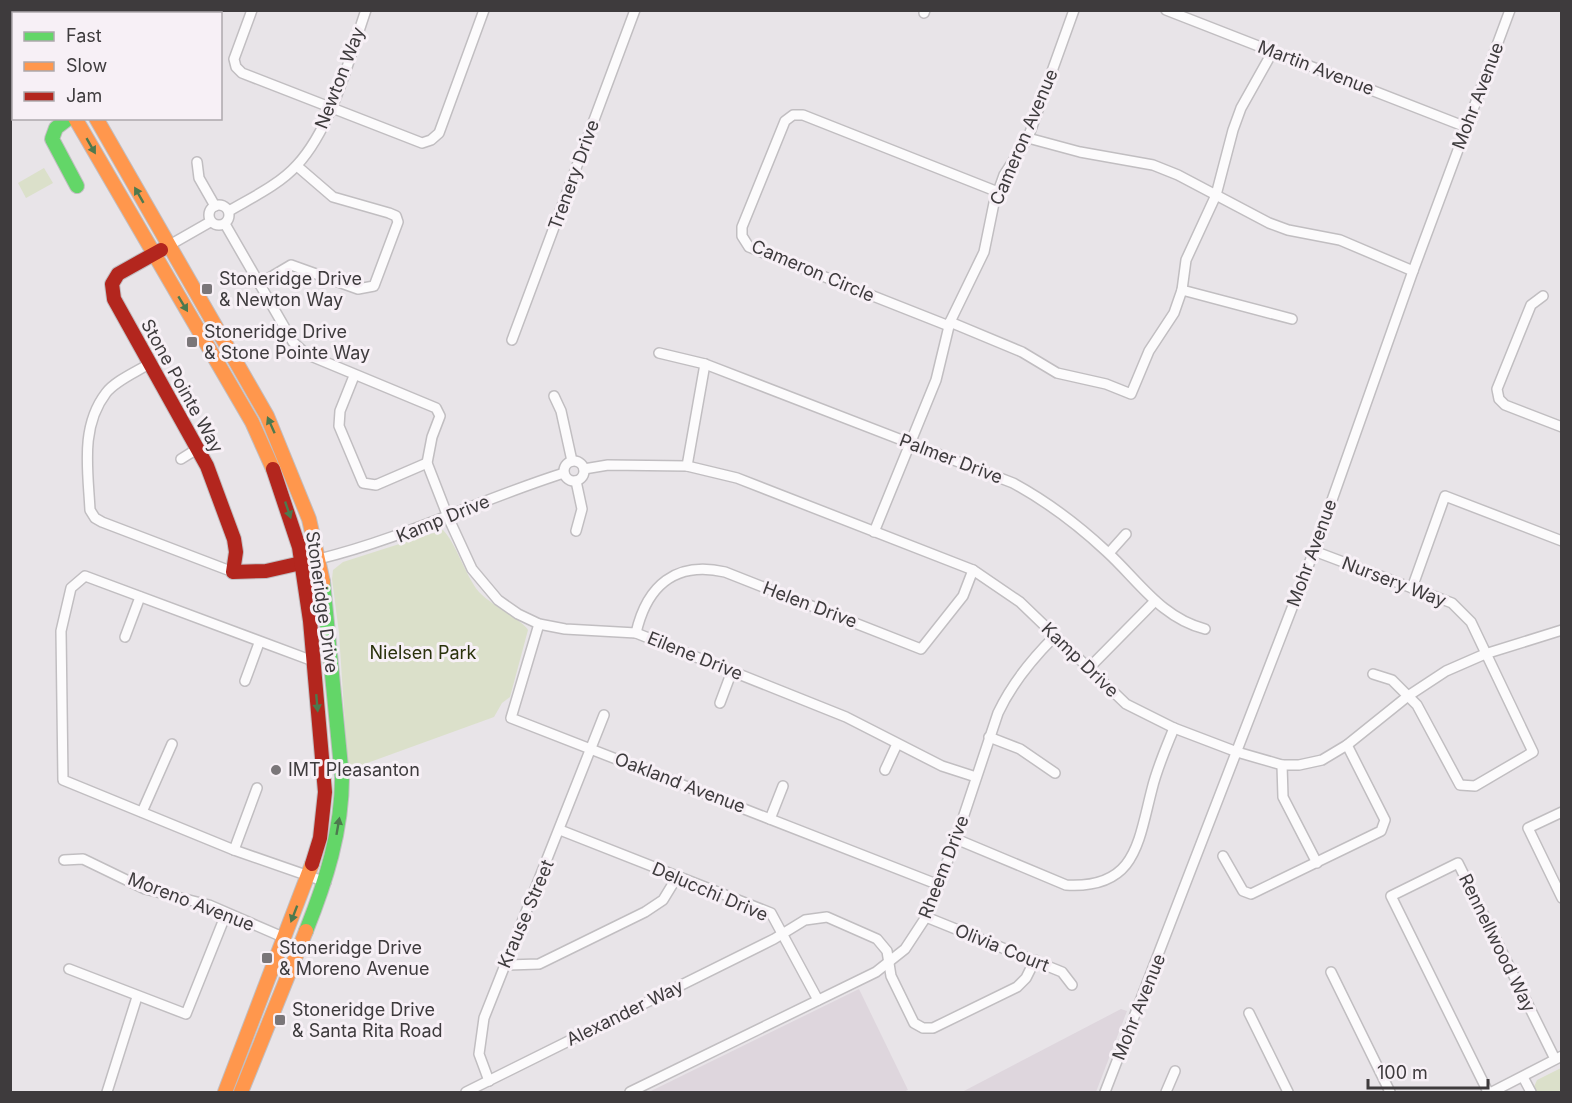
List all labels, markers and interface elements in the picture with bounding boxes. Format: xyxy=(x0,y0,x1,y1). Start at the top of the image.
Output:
legend xyxy=(12,12,222,120)
street label: Newton Way xyxy=(310,24,369,132)
text: Fast xyxy=(66,25,102,46)
street label: Martin Avenue xyxy=(1255,36,1377,99)
street label: Mohr Avenue xyxy=(1448,39,1508,152)
text: Slow xyxy=(66,55,107,76)
street label: Cameron Avenue xyxy=(985,66,1062,208)
text: Jam xyxy=(66,85,102,106)
street label: Trenery Drive xyxy=(544,117,603,233)
one-way arrow xyxy=(85,138,96,154)
one-way arrow xyxy=(133,187,144,203)
street label: Cameron Circle xyxy=(749,235,878,306)
place label: Stoneridge Drive & Newton Way xyxy=(219,268,362,310)
marker: Stoneridge Drive & Newton Way xyxy=(200,282,214,296)
one-way arrow xyxy=(178,296,189,312)
street label: Stone Pointe Way xyxy=(137,315,228,456)
place label: Stoneridge Drive & Stone Pointe Way xyxy=(204,321,370,363)
marker: Stoneridge Drive & Stone Pointe Way xyxy=(185,335,199,349)
one-way arrow xyxy=(266,416,276,434)
street label: Palmer Drive xyxy=(897,429,1006,488)
street label: Kamp Drive xyxy=(393,490,493,547)
street label: Mohr Avenue xyxy=(1282,496,1341,609)
one-way arrow xyxy=(283,501,293,519)
street label: Stoneridge Drive xyxy=(302,530,343,674)
street label: Nursery Way xyxy=(1339,552,1449,611)
street label: Helen Drive xyxy=(760,577,860,632)
street label: Kamp Drive xyxy=(1038,618,1123,701)
street label: Eilene Drive xyxy=(644,627,746,684)
park label: Nielsen Park xyxy=(369,642,477,663)
one-way arrow xyxy=(312,693,322,712)
street label: Oakland Avenue xyxy=(612,748,748,817)
place label: IMT Pleasanton xyxy=(288,759,420,780)
marker: IMT Pleasanton xyxy=(269,763,283,777)
street label: Rheem Drive xyxy=(914,812,973,921)
one-way arrow xyxy=(334,817,343,836)
street label: Krause Street xyxy=(493,856,558,971)
street label: Delucchi Drive xyxy=(649,858,771,925)
street label: Moreno Avenue xyxy=(125,868,257,935)
street label: Rennellwood Way xyxy=(1455,870,1540,1015)
one-way arrow xyxy=(289,905,299,923)
street label: Olivia Court xyxy=(952,919,1052,976)
place label: Stoneridge Drive & Moreno Avenue xyxy=(279,937,429,979)
marker: Stoneridge Drive & Moreno Avenue xyxy=(260,951,274,965)
street label: Mohr Avenue xyxy=(1108,951,1169,1063)
street label: Alexander Way xyxy=(563,975,687,1050)
place label: Stoneridge Drive & Santa Rita Road xyxy=(292,999,443,1041)
marker: Stoneridge Drive & Santa Rita Road xyxy=(273,1013,287,1027)
scale bar xyxy=(1368,1052,1488,1090)
text: 100 m xyxy=(1377,1062,1428,1083)

